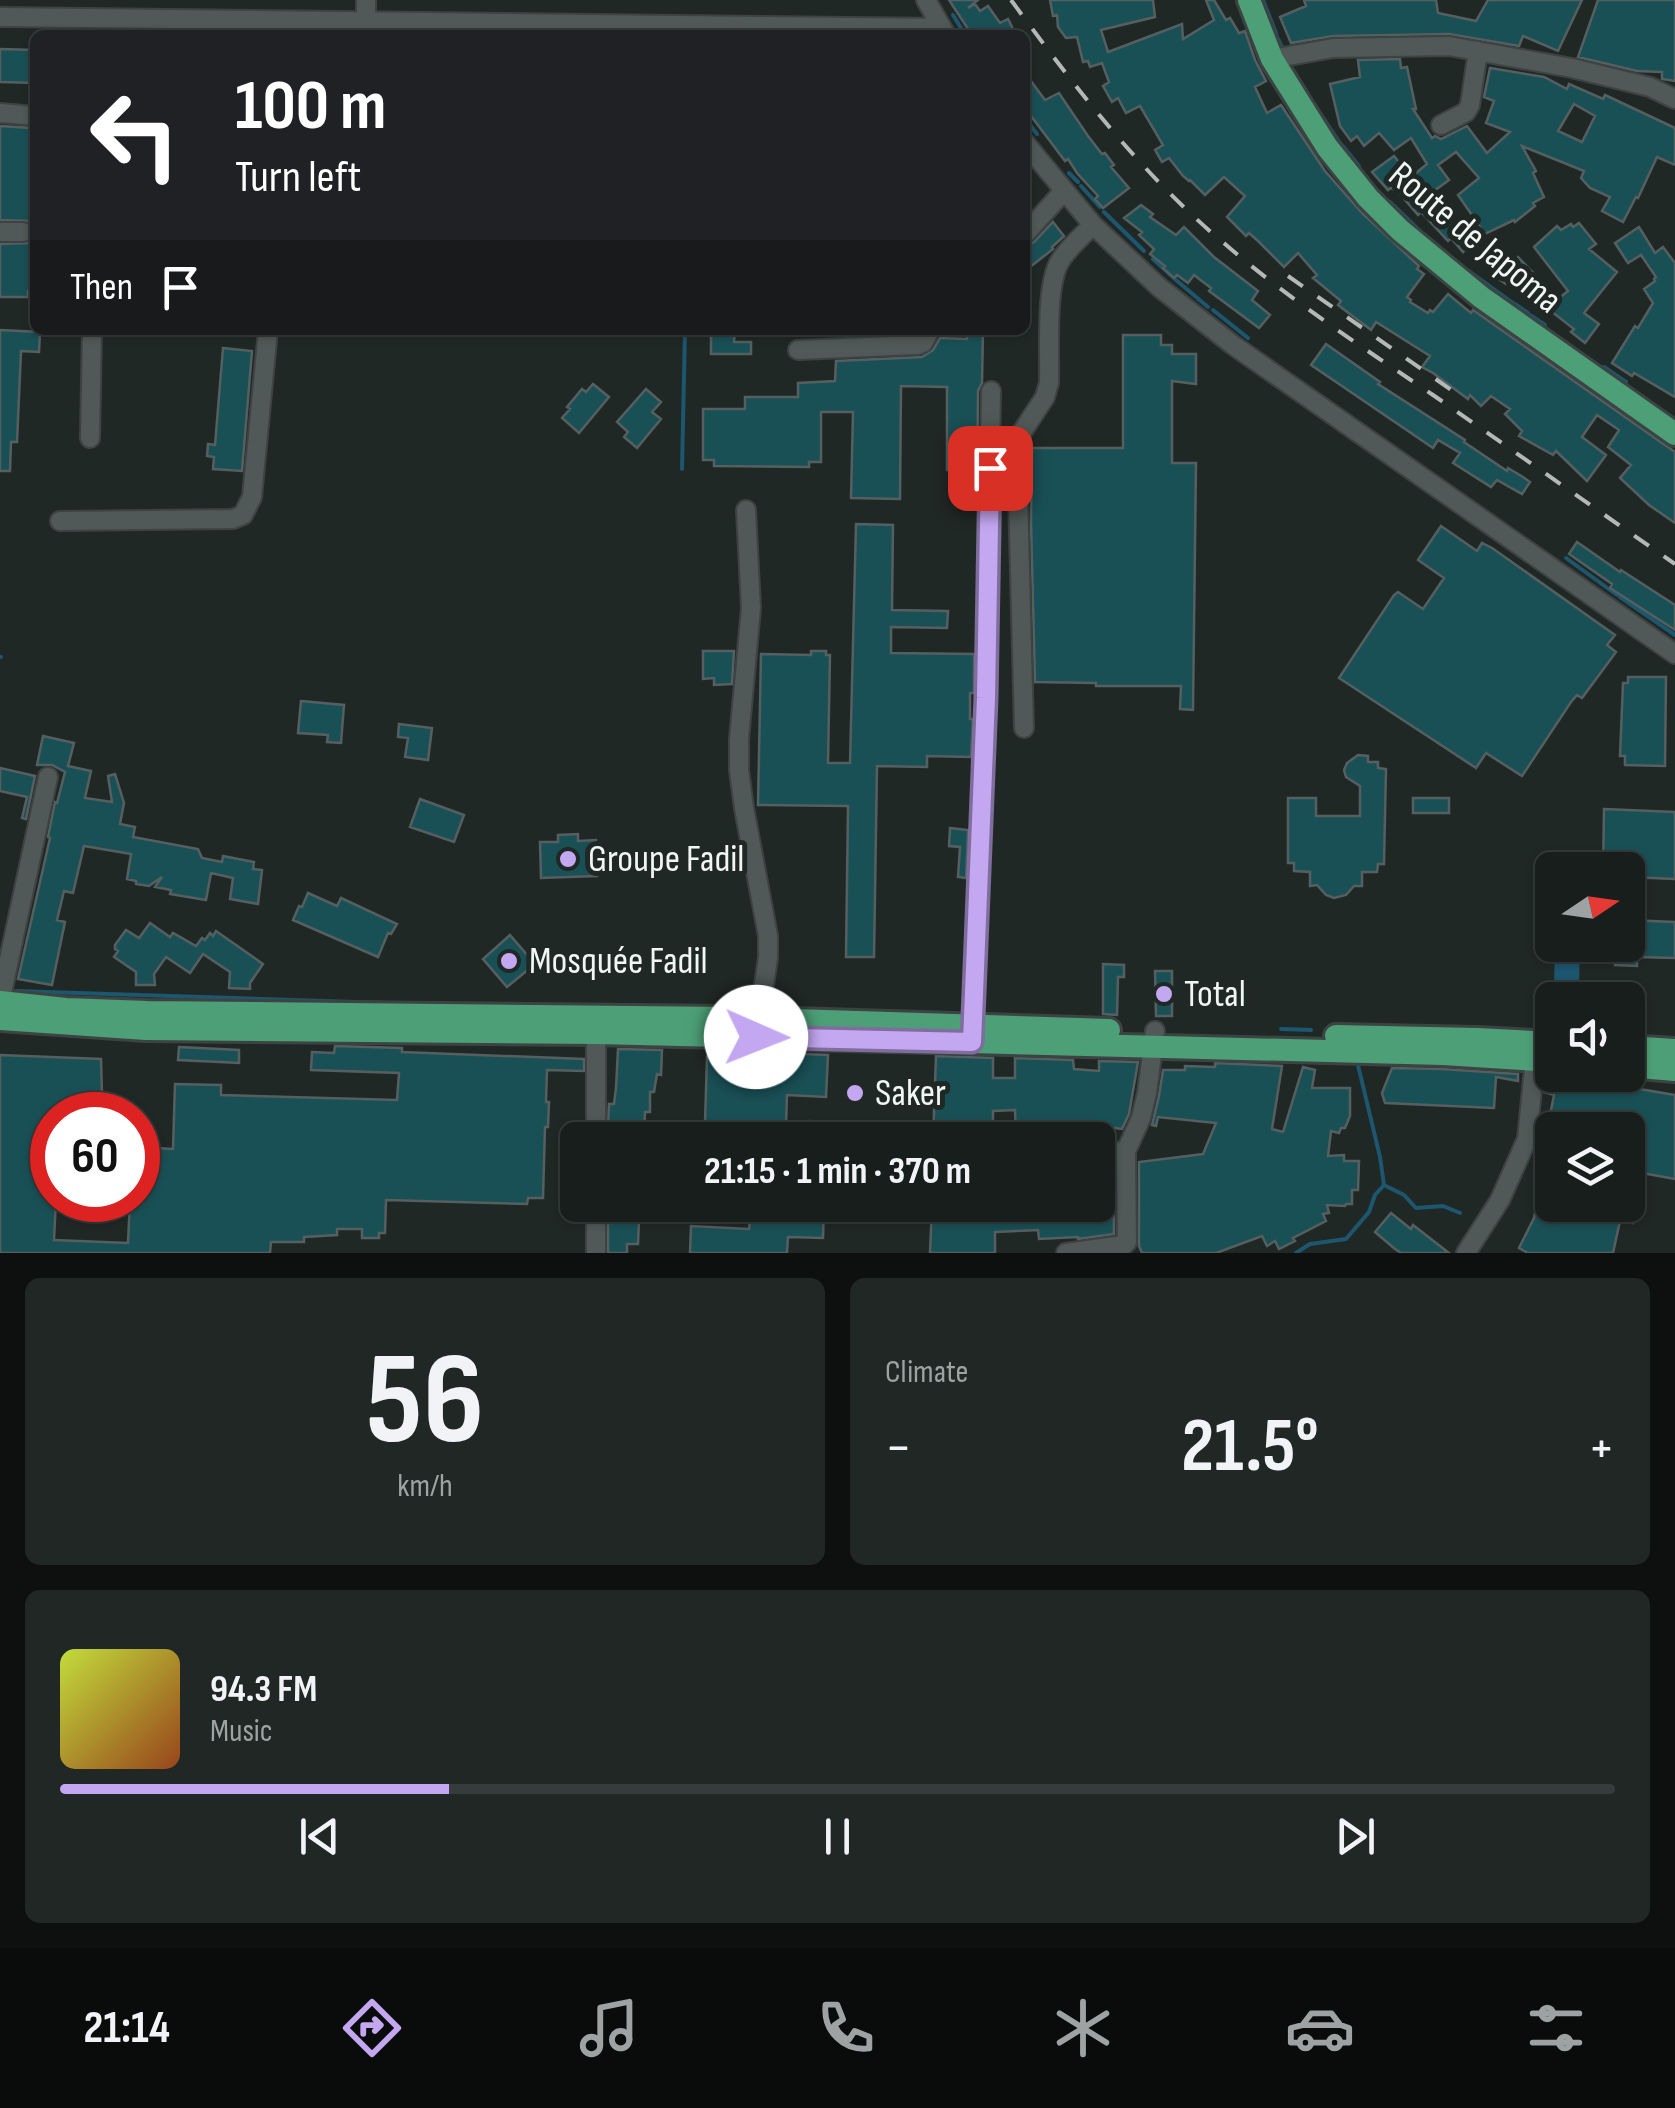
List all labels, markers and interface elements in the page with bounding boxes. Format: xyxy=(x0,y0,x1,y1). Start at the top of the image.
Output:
text: 100 m xyxy=(235,65,386,149)
icon: left xyxy=(70,70,200,200)
text: Turn left xyxy=(235,150,361,205)
street label: Route de Japoma xyxy=(1380,153,1570,323)
icon: arrive xyxy=(153,260,208,315)
text: Then xyxy=(70,265,133,310)
pin xyxy=(948,426,1033,511)
icon: arrive xyxy=(963,441,1018,496)
place label: Groupe Fadil xyxy=(588,837,744,882)
marker: Groupe Fadil xyxy=(557,848,579,870)
north arrow xyxy=(1535,852,1645,962)
map controls xyxy=(1535,852,1645,1222)
place label: Mosquée Fadil xyxy=(529,939,708,984)
marker: Mosquée Fadil xyxy=(498,950,520,972)
place label: Total xyxy=(1184,972,1246,1017)
button: sound xyxy=(1535,982,1645,1092)
marker: Total xyxy=(1153,983,1175,1005)
position arrow xyxy=(704,985,808,1089)
place label: Saker xyxy=(875,1071,946,1116)
marker: Saker xyxy=(844,1082,866,1104)
speed limit sign: 60 xyxy=(30,1092,160,1222)
button: layers xyxy=(1535,1112,1645,1222)
text: 21:15 · 1 min · 370 m xyxy=(704,1149,971,1194)
text: 56 xyxy=(366,1324,484,1480)
text: Climate xyxy=(885,1353,968,1392)
text: 21.5° xyxy=(1181,1402,1319,1493)
text: − xyxy=(885,1415,912,1482)
text: + xyxy=(1588,1415,1615,1482)
text: km/h xyxy=(397,1467,453,1506)
text: 94.3 FM xyxy=(210,1667,317,1712)
text: Music xyxy=(210,1712,273,1751)
icon: previous xyxy=(292,1809,347,1864)
icon: pause xyxy=(810,1809,865,1864)
icon: next xyxy=(1328,1809,1383,1864)
icon: directions xyxy=(337,1993,407,2063)
icon: music xyxy=(574,1993,644,2063)
icon: phone xyxy=(811,1993,881,2063)
icon: climate xyxy=(1048,1993,1118,2063)
icon: car xyxy=(1285,1993,1355,2063)
icon: filters xyxy=(1521,1993,1591,2063)
text: 21:14 xyxy=(83,2001,170,2056)

